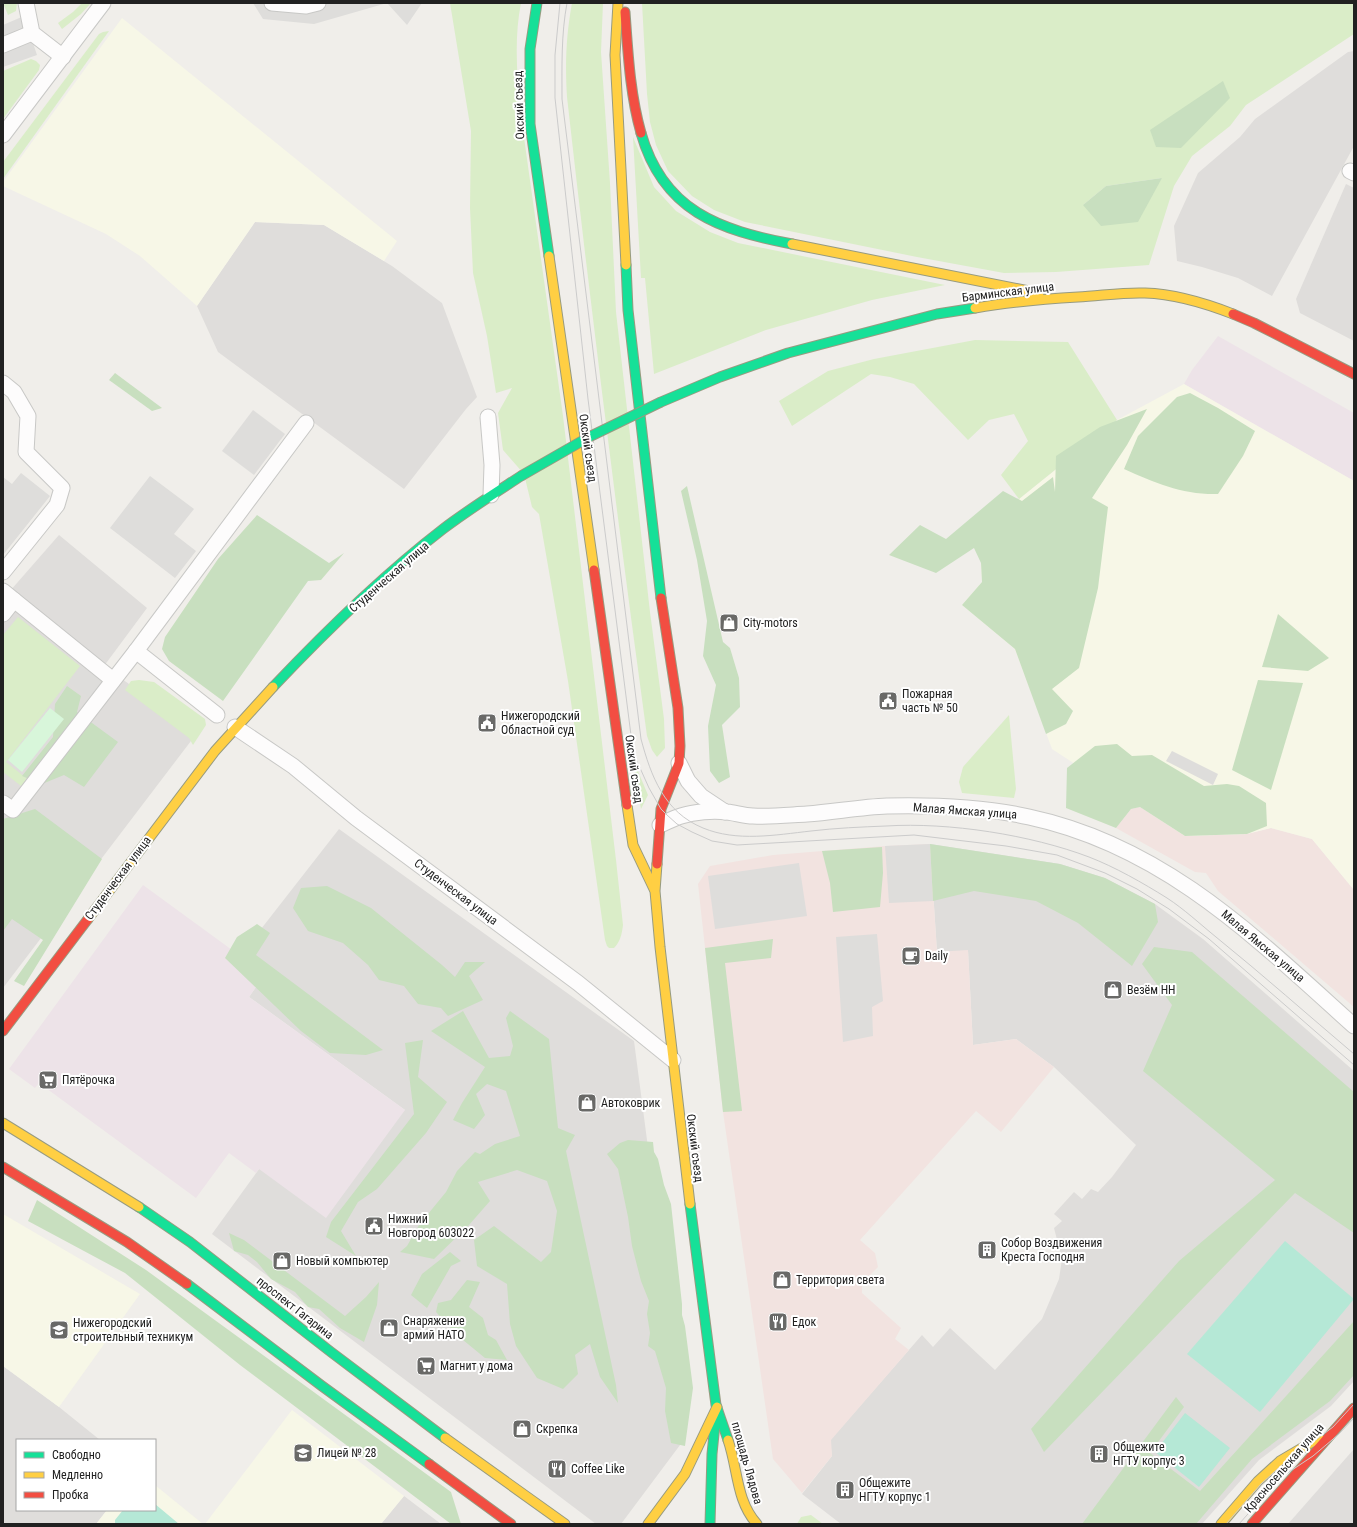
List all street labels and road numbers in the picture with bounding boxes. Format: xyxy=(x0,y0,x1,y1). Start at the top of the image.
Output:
street label: Окский съезд xyxy=(511,70,527,140)
street label: Барминская улица xyxy=(961,279,1055,305)
street label: Окский съезд xyxy=(576,413,600,483)
street label: Студенческая улица xyxy=(346,538,432,615)
street label: Окский съезд xyxy=(622,734,646,804)
street label: Малая Ямская улица xyxy=(912,800,1018,822)
street label: Студенческая улица xyxy=(82,833,154,922)
street label: Студенческая улица xyxy=(412,856,501,928)
street label: Малая Ямская улица xyxy=(1219,907,1308,985)
street label: Окский съезд xyxy=(684,1113,706,1183)
street label: проспект Гагарина xyxy=(254,1274,336,1342)
street label: площадь Лядова xyxy=(729,1420,766,1506)
street label: Красносельская улица xyxy=(1241,1420,1327,1515)

